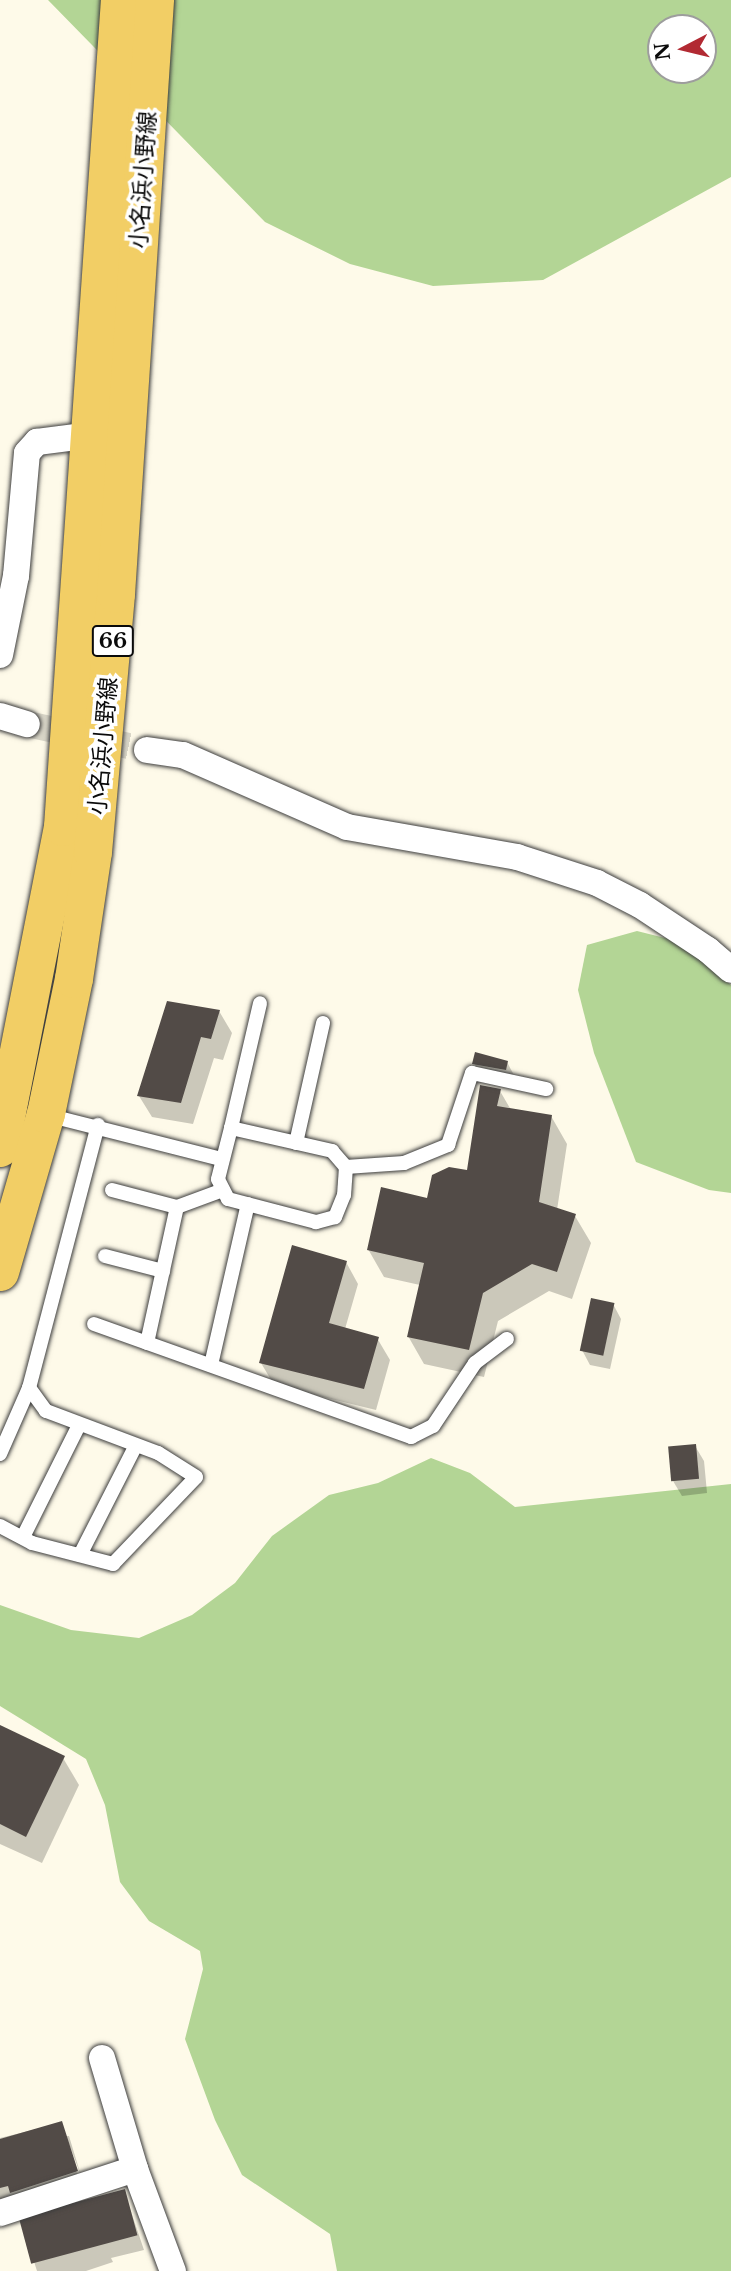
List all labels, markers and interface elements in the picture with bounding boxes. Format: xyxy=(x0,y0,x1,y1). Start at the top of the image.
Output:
north arrow xyxy=(647,14,717,84)
text: N xyxy=(650,41,675,62)
street label: 小名浜小野線 xyxy=(124,110,162,250)
road number: 66 xyxy=(90,624,136,658)
street label: 小名浜小野線 xyxy=(83,676,123,816)

